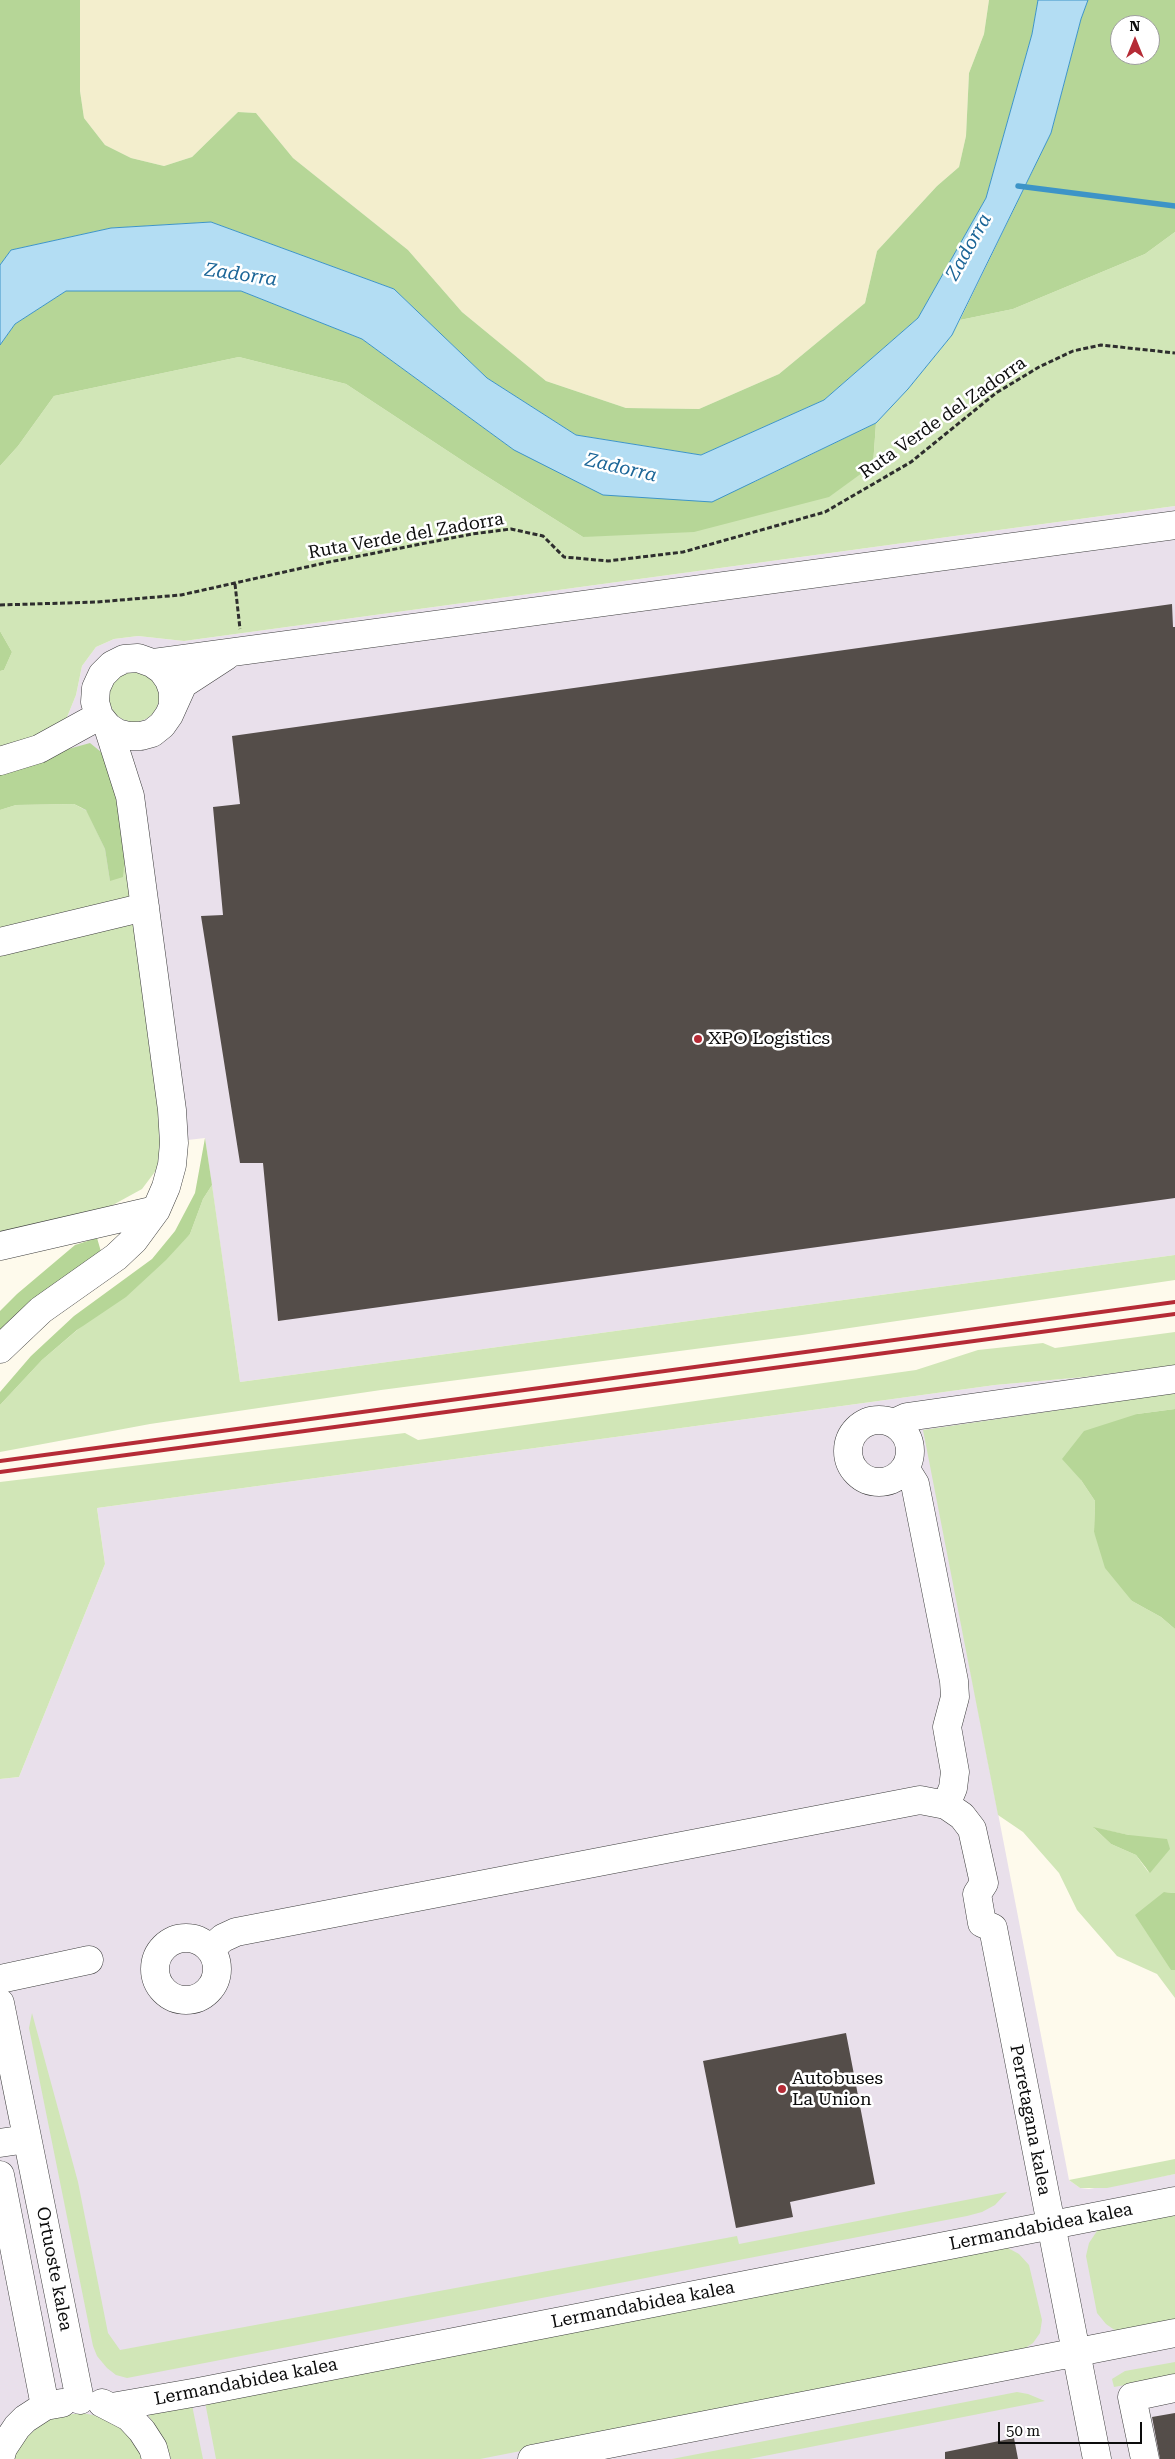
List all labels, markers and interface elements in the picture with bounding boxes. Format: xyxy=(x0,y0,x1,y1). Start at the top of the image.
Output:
north arrow xyxy=(1110,15,1160,65)
text: N xyxy=(1130,18,1140,34)
water label: Zadorra xyxy=(941,210,997,284)
water label: Zadorra xyxy=(204,259,278,291)
street label: Ruta Verde del Zadorra xyxy=(856,352,1030,484)
water label: Zadorra xyxy=(583,449,659,487)
street label: Ruta Verde del Zadorra xyxy=(307,508,505,564)
place label: XPO Logistics xyxy=(708,1028,830,1050)
marker: XPO Logistics xyxy=(692,1033,704,1045)
street label: Perretagana kalea xyxy=(1005,2043,1055,2197)
place label: Autobuses La Union xyxy=(792,2068,883,2110)
marker: Autobuses La Union xyxy=(776,2083,788,2095)
street label: Lermandabidea kalea xyxy=(948,2199,1134,2255)
street label: Ortuoste kalea xyxy=(31,2205,77,2333)
street label: Lermandabidea kalea xyxy=(550,2277,736,2333)
street label: Lermandabidea kalea xyxy=(153,2354,339,2410)
scale bar xyxy=(1000,2412,1144,2444)
text: 50 m xyxy=(1006,2422,1040,2440)

